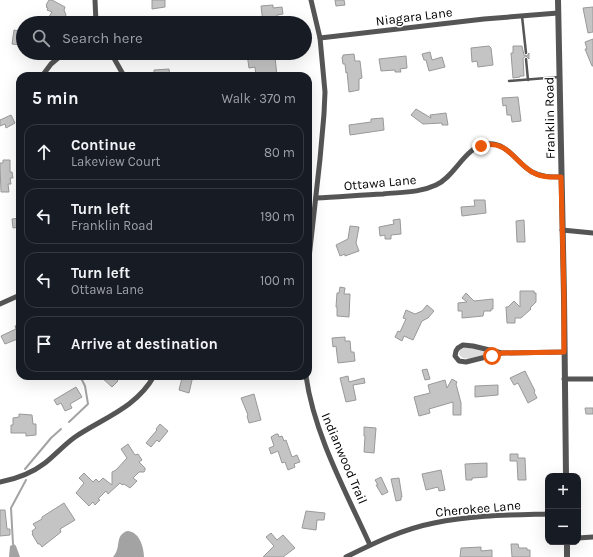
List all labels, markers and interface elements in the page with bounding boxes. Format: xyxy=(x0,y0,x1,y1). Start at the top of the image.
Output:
street label: Niagara Lane xyxy=(375,4,454,29)
search box xyxy=(16,16,312,60)
icon: search xyxy=(30,27,52,49)
text: Search here xyxy=(62,29,143,47)
street label: Franklin Road xyxy=(541,77,558,159)
text: 5 min xyxy=(32,88,79,108)
text: Walk · 370 m xyxy=(221,91,296,106)
text: Continue xyxy=(71,136,136,154)
route end xyxy=(472,137,490,155)
icon: ahead xyxy=(33,141,55,163)
text: 80 m xyxy=(264,145,295,160)
text: Lakeview Court xyxy=(71,154,160,169)
street label: Ottawa Lane xyxy=(343,172,417,193)
text: Turn left xyxy=(71,200,130,218)
icon: left xyxy=(33,205,55,227)
text: 190 m xyxy=(260,209,295,224)
text: Franklin Road xyxy=(71,218,153,233)
text: Turn left xyxy=(71,264,130,282)
icon: left xyxy=(33,269,55,291)
text: 100 m xyxy=(260,273,295,288)
text: Ottawa Lane xyxy=(71,282,144,297)
icon: arrive xyxy=(33,333,55,355)
text: Arrive at destination xyxy=(71,335,218,353)
route start xyxy=(483,347,501,365)
street label: Indianwood Trail xyxy=(319,410,370,506)
map controls xyxy=(545,473,581,545)
button: + xyxy=(545,473,581,509)
street label: Cherokee Lane xyxy=(435,497,522,520)
button: − xyxy=(545,509,581,545)

